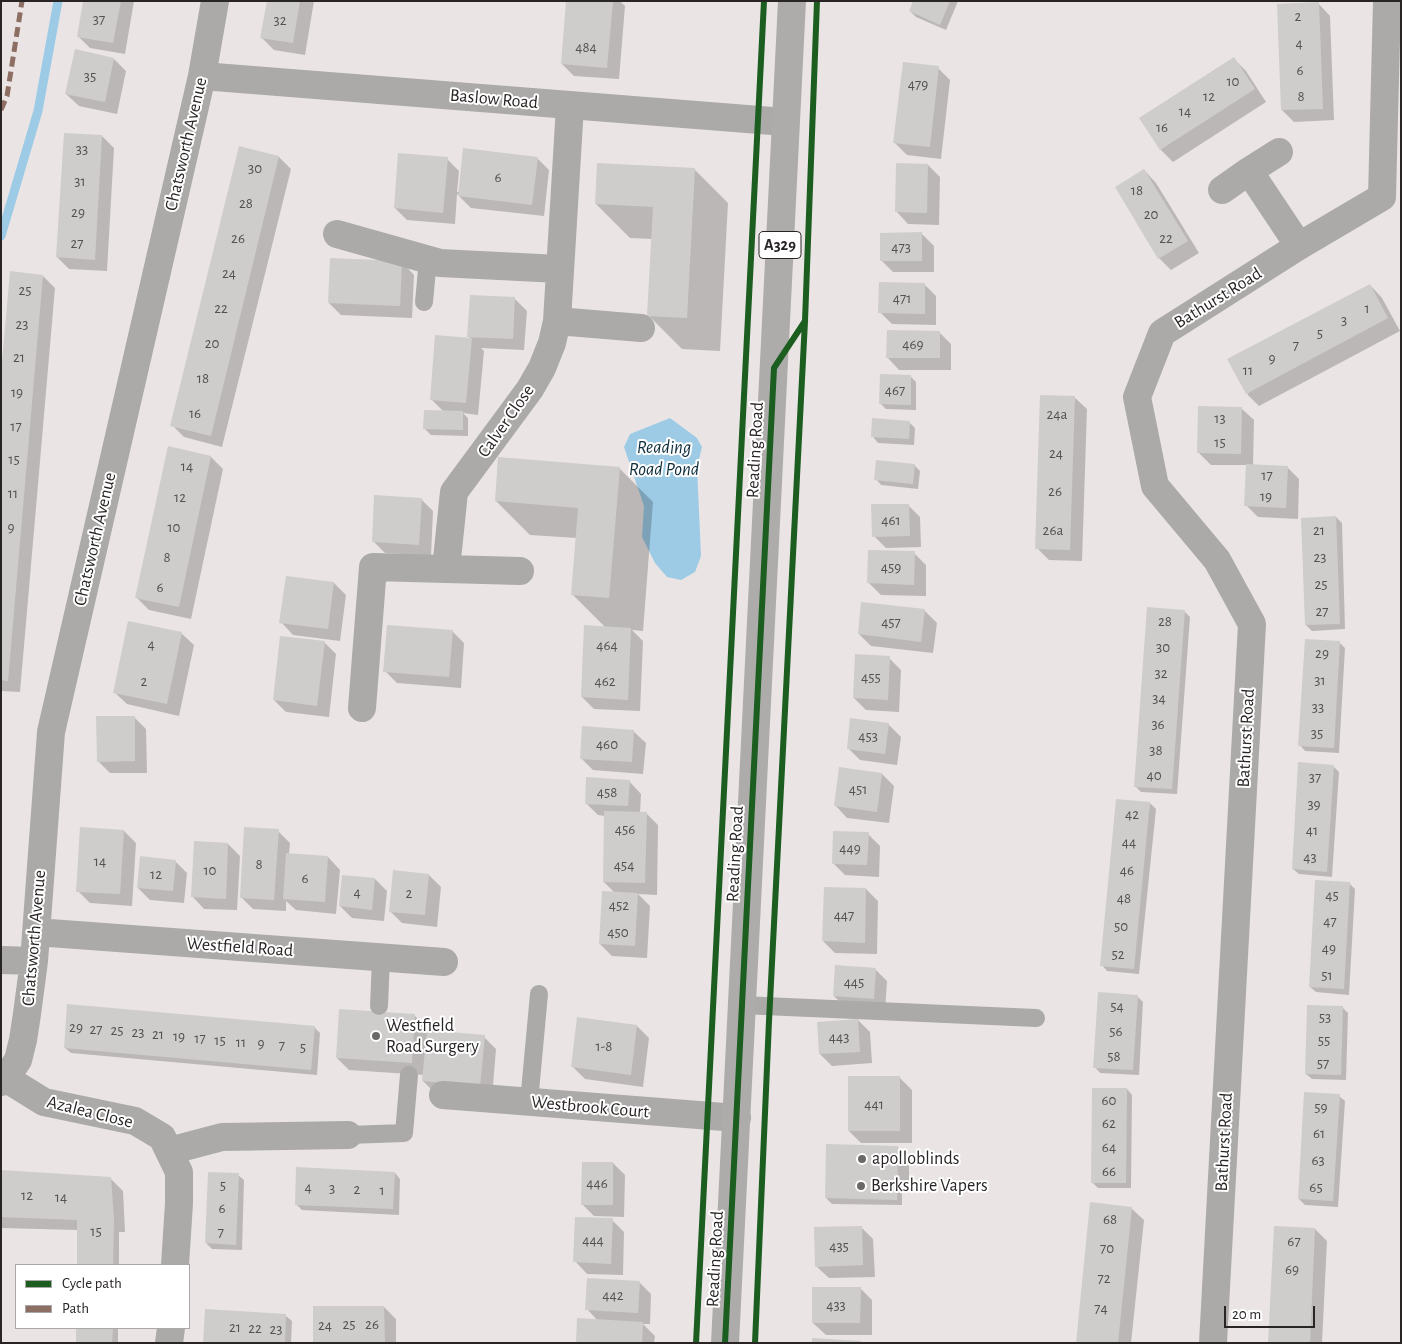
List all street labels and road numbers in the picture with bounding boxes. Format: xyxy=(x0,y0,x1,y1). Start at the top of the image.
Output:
street label: Chatsworth Avenue xyxy=(160,75,212,213)
street label: Baslow Road xyxy=(449,84,539,114)
road number: A329 xyxy=(759,232,801,258)
street label: Bathurst Road xyxy=(1170,263,1266,333)
street label: Calver Close xyxy=(473,380,539,462)
street label: Reading Road xyxy=(742,401,768,499)
street label: Chatsworth Avenue xyxy=(69,470,121,608)
street label: Bathurst Road xyxy=(1233,688,1259,788)
street label: Reading Road xyxy=(722,805,748,903)
street label: Chatsworth Avenue xyxy=(17,869,51,1007)
street label: Westfield Road xyxy=(186,933,294,961)
street label: Azalea Close xyxy=(45,1091,135,1133)
street label: Westbrook Court xyxy=(530,1091,650,1123)
street label: Bathurst Road xyxy=(1211,1092,1237,1192)
street label: Reading Road xyxy=(702,1210,728,1308)

